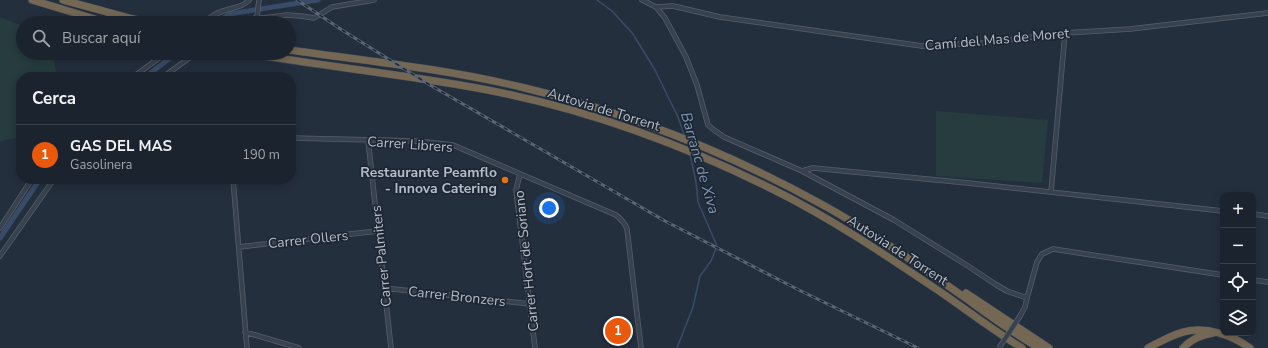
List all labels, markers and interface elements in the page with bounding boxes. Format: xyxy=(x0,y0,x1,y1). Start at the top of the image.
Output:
search box xyxy=(16,16,296,60)
street label: Camí del Mas de Moret xyxy=(924,24,1070,55)
icon: search xyxy=(30,27,52,49)
text: Buscar aquí xyxy=(62,28,140,48)
street label: Autovia de Torrent xyxy=(545,83,662,136)
text: Cerca xyxy=(32,87,76,110)
water label: Barranc de Xiva xyxy=(676,110,724,216)
street label: Carrer Librers xyxy=(367,132,454,157)
text: GAS DEL MAS xyxy=(70,136,172,156)
text: 1 xyxy=(41,146,49,164)
text: 190 m xyxy=(242,146,280,164)
text: Gasolinera xyxy=(70,156,132,174)
place label: Restaurante Peamflo - Innova Catering xyxy=(360,163,497,198)
marker: Restaurante Peamflo - Innova Catering xyxy=(500,175,510,185)
street label: Carrer Hort de Soriano xyxy=(510,189,543,333)
map controls xyxy=(1220,192,1256,336)
button: + xyxy=(1220,192,1256,228)
your location xyxy=(539,198,559,218)
street label: Carrer Palmiters xyxy=(367,204,396,308)
street label: Autovia de Torrent xyxy=(844,211,952,290)
street label: Carrer Ollers xyxy=(267,226,349,253)
button: − xyxy=(1220,228,1256,264)
button: locate xyxy=(1220,264,1256,300)
street label: Carrer Bronzers xyxy=(407,282,507,311)
button: layers xyxy=(1220,300,1256,336)
pin: 1 xyxy=(605,316,631,346)

